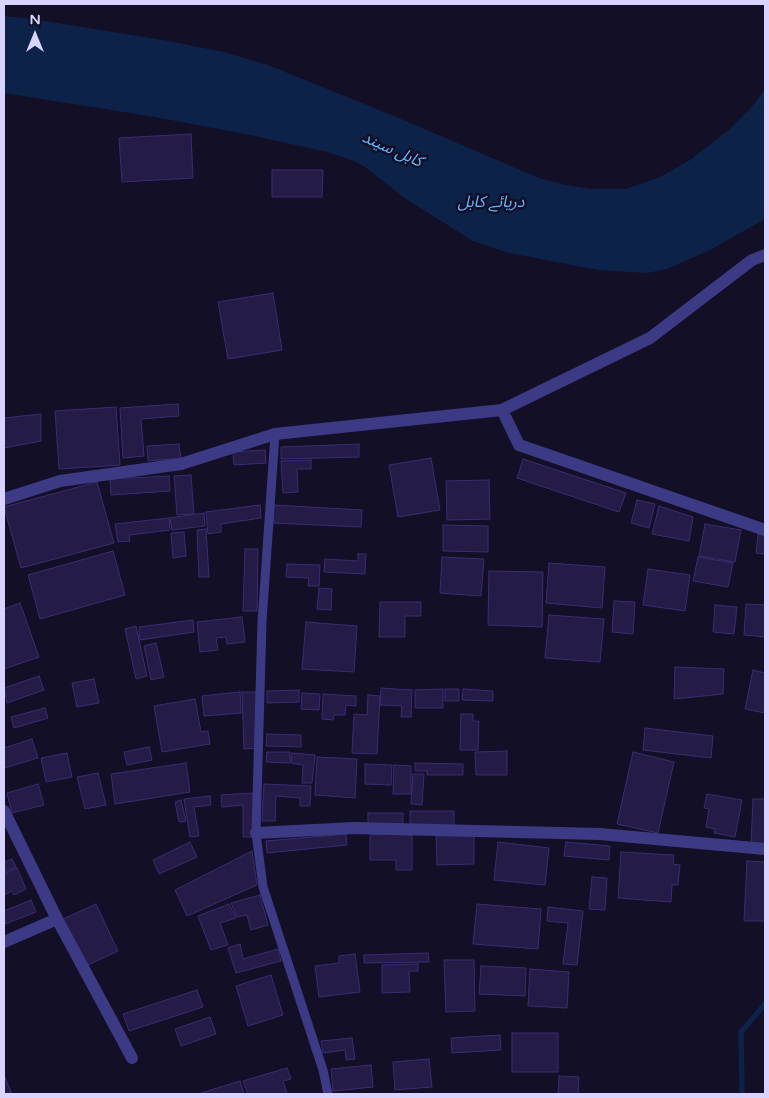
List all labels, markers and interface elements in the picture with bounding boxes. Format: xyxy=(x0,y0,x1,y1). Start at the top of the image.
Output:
north arrow xyxy=(10,10,60,60)
text: N xyxy=(29,11,41,28)
water label: کابل سيند xyxy=(359,128,425,172)
water label: دریائے کابل xyxy=(458,193,524,213)

